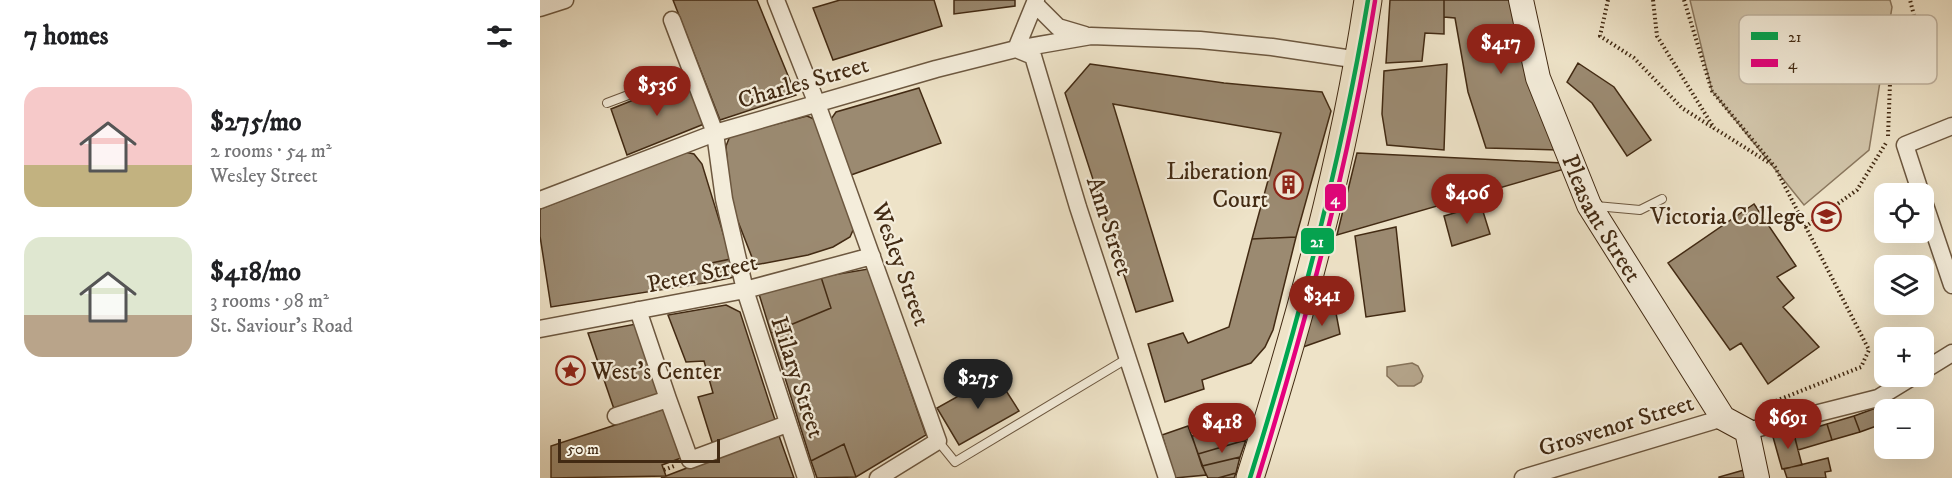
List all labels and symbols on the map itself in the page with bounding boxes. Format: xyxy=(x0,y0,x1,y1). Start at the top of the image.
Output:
legend xyxy=(1739,15,1937,84)
pin: $417 xyxy=(1465,24,1537,75)
text: 21 xyxy=(1788,27,1802,47)
street label: Charles Street xyxy=(734,50,872,116)
text: 4 xyxy=(1788,54,1798,74)
pin: $536 xyxy=(621,66,693,117)
street label: Pleasant Street xyxy=(1554,150,1648,288)
place label: Liberation Court xyxy=(1166,157,1268,215)
building icon: Liberation Court xyxy=(1273,169,1305,201)
street label: Ann Street xyxy=(1079,173,1139,280)
pin: $406 xyxy=(1431,174,1503,225)
line badge: 4 xyxy=(1324,183,1347,212)
text: 4 xyxy=(1329,189,1340,209)
street label: Wesley Street xyxy=(864,198,936,330)
school or university icon: Victoria College xyxy=(1810,200,1842,232)
place label: Victoria College xyxy=(1649,202,1805,232)
line badge: 21 xyxy=(1300,227,1335,255)
text: 21 xyxy=(1310,232,1324,252)
street label: Peter Street xyxy=(644,248,760,300)
pin: $341 xyxy=(1286,276,1358,327)
street label: Hilary Street xyxy=(763,313,831,442)
place icon: West's Center xyxy=(554,355,586,387)
place label: West's Center xyxy=(590,357,721,387)
pin: $275 xyxy=(942,359,1014,410)
street label: Grosvenor Street xyxy=(1535,388,1698,464)
pin: $691 xyxy=(1752,399,1824,450)
pin: $418 xyxy=(1186,403,1258,454)
scale bar xyxy=(558,436,720,464)

